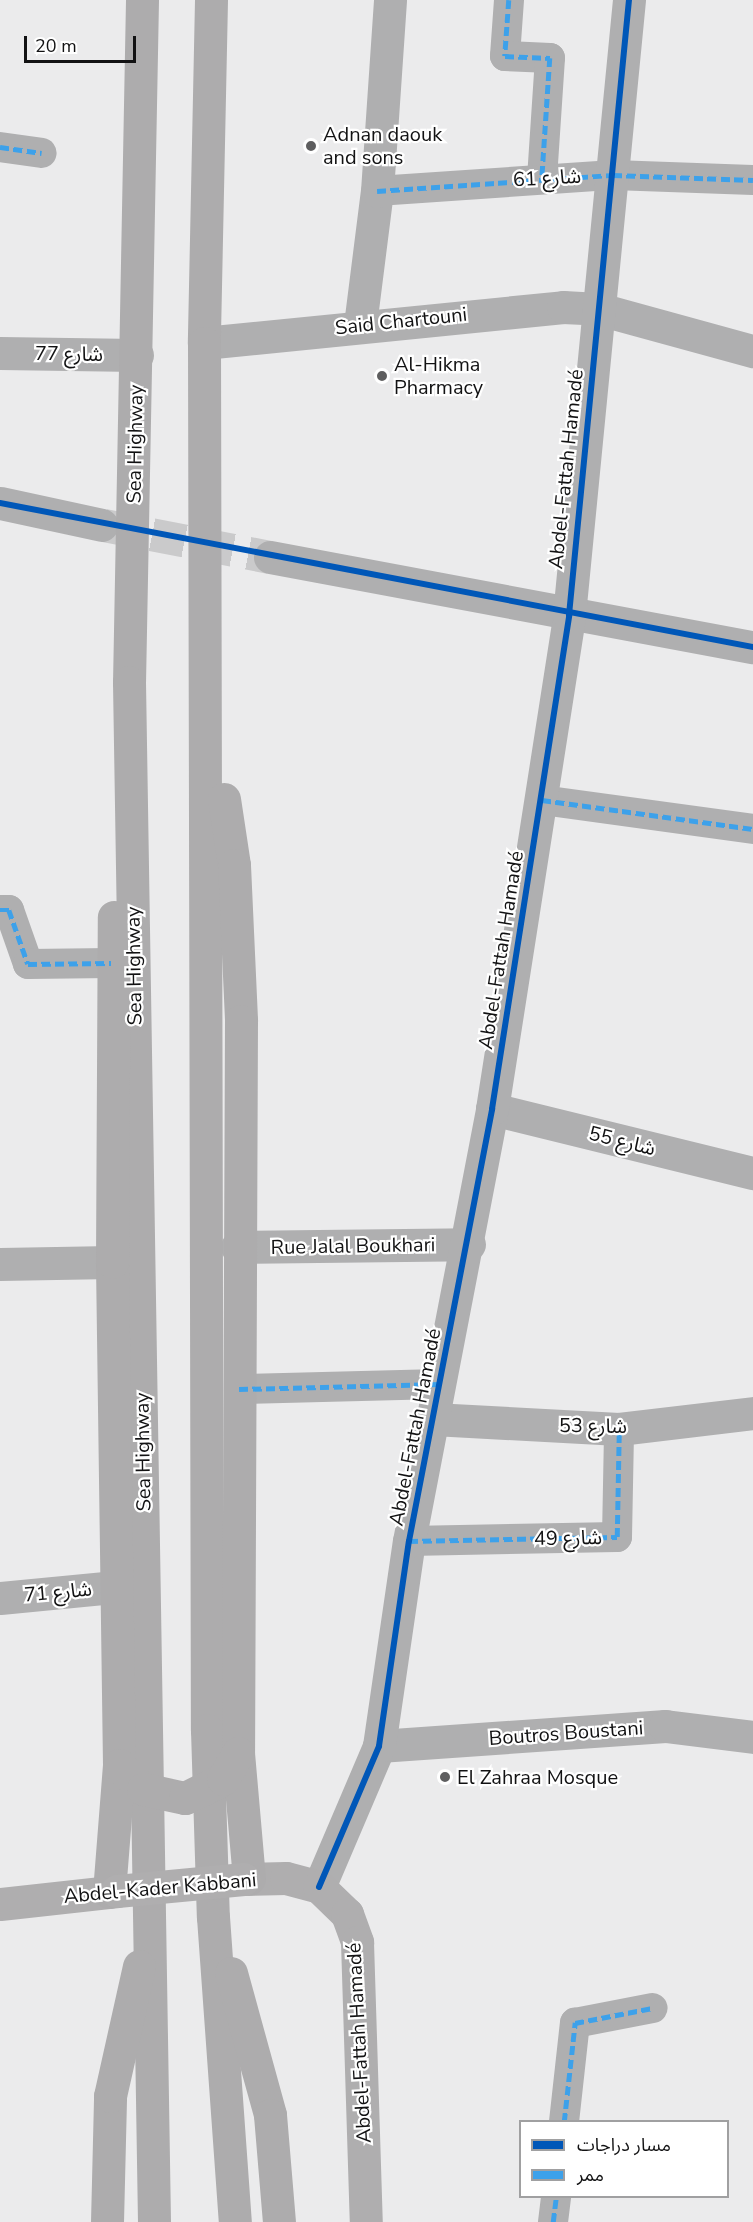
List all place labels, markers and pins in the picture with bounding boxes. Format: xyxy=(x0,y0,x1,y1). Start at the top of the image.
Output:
place label: Adnan daouk and sons xyxy=(323,122,442,169)
marker: Adnan daouk and sons xyxy=(304,139,318,153)
place label: Al-Hikma Pharmacy xyxy=(394,352,483,399)
marker: Al-Hikma Pharmacy xyxy=(375,369,389,383)
place label: El Zahraa Mosque xyxy=(457,1765,618,1789)
marker: El Zahraa Mosque xyxy=(438,1770,452,1784)

